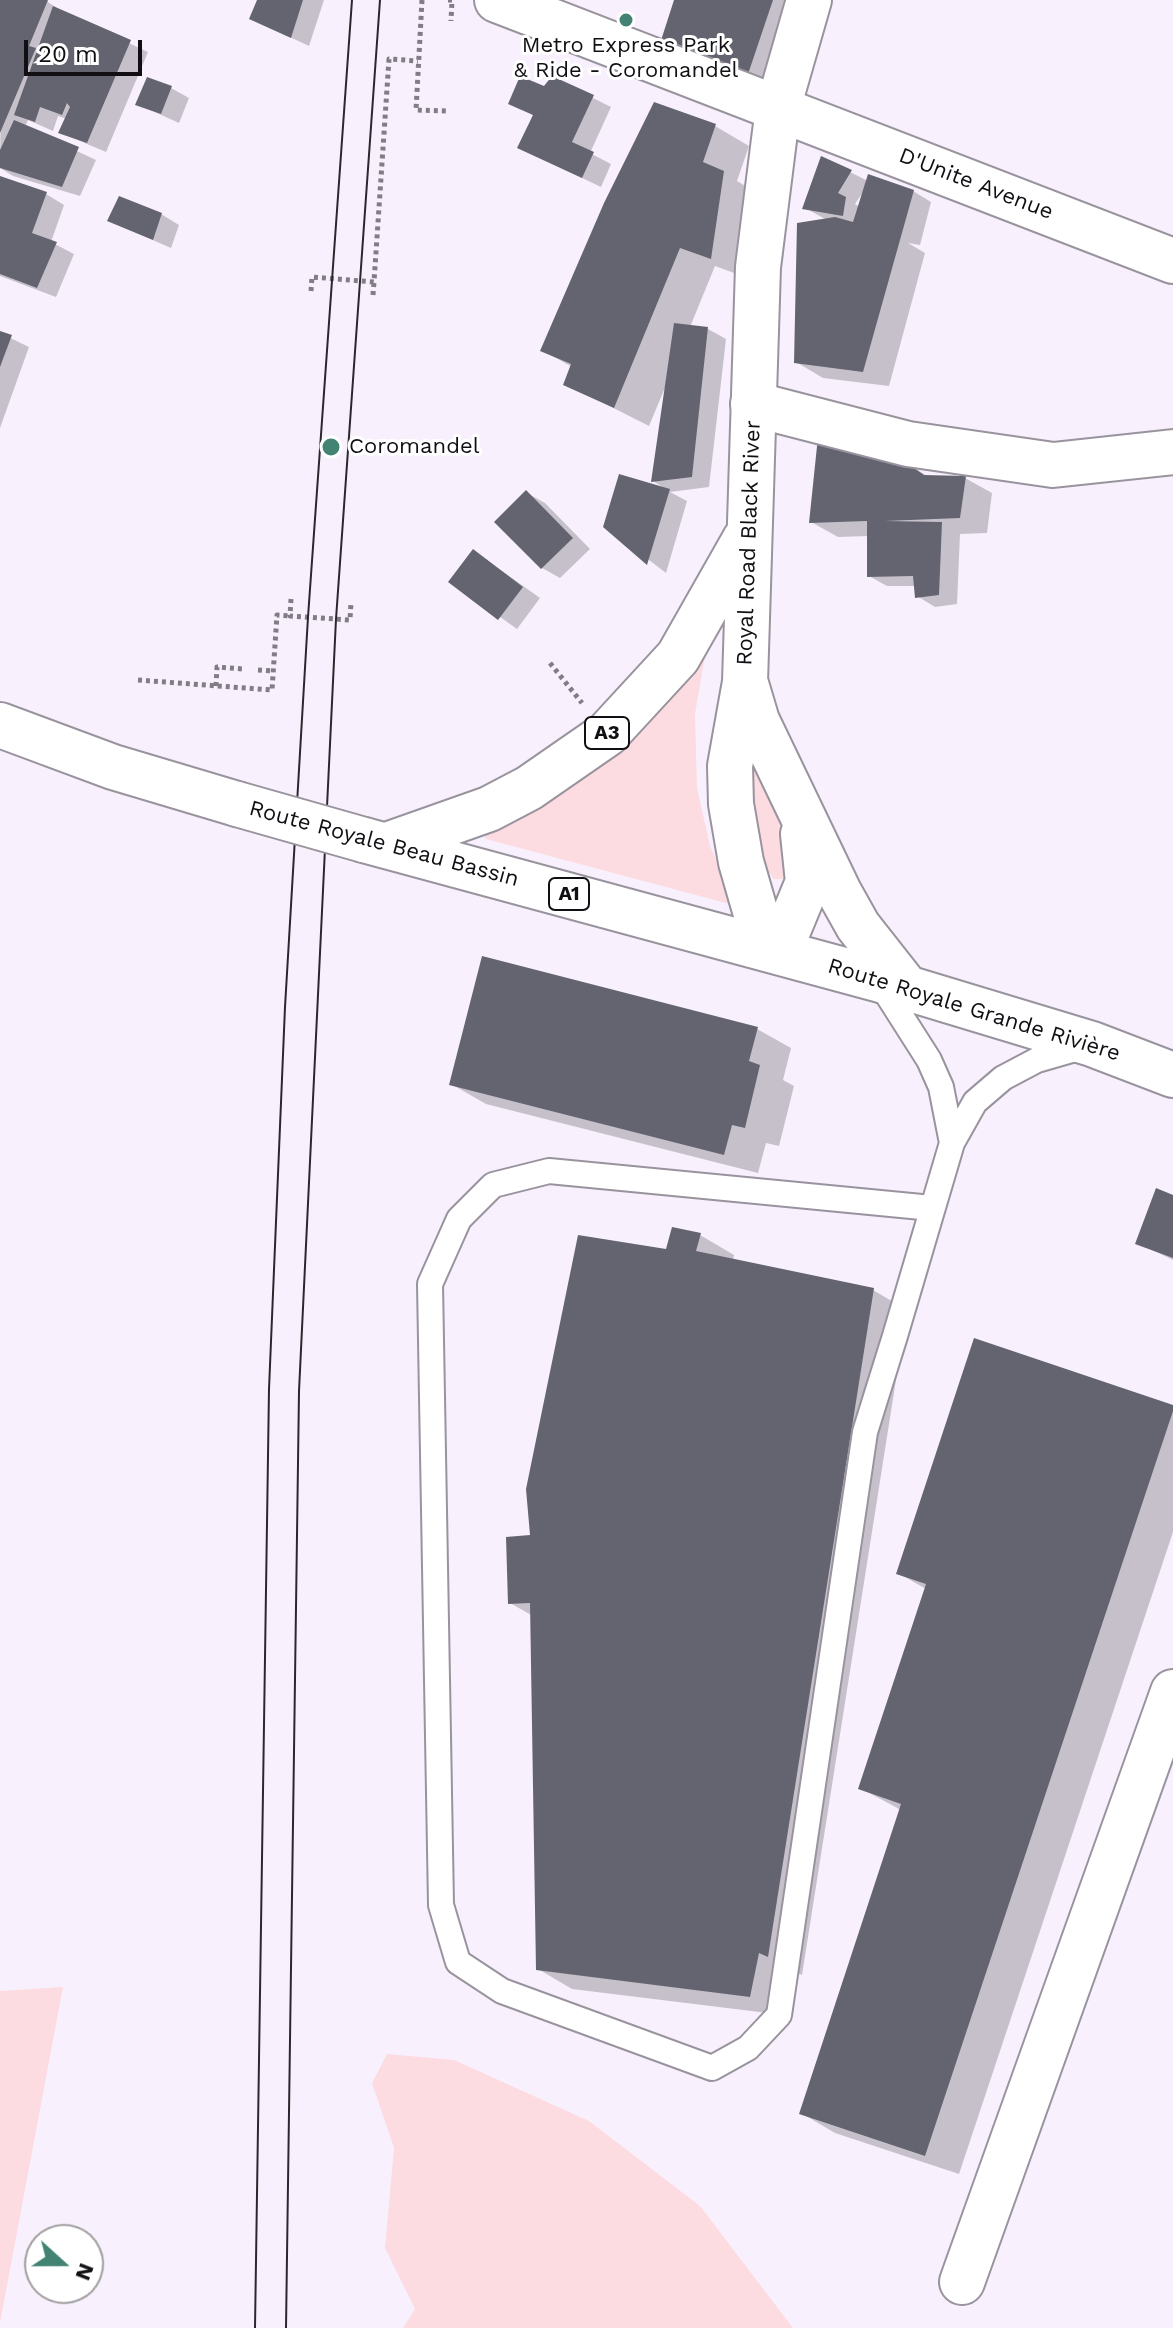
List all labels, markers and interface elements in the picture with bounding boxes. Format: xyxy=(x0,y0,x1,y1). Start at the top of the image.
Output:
marker: Metro Express Park & Ride - Coromandel xyxy=(617,11,635,29)
scale bar xyxy=(28,24,146,74)
place label: Metro Express Park & Ride - Coromandel xyxy=(514,33,738,84)
text: 20 m xyxy=(38,40,98,68)
street label: D'Unite Avenue xyxy=(895,142,1057,226)
street label: Royal Road Black River xyxy=(732,420,766,666)
place label: Coromandel xyxy=(349,434,479,460)
marker: Coromandel xyxy=(320,436,342,458)
road number: A3 xyxy=(585,717,629,749)
street label: Route Royale Beau Bassin xyxy=(246,795,522,893)
road number: A1 xyxy=(549,878,589,910)
street label: Route Royale Grande Rivière xyxy=(825,953,1123,1067)
north arrow xyxy=(24,2224,104,2304)
text: N xyxy=(70,2260,100,2284)

